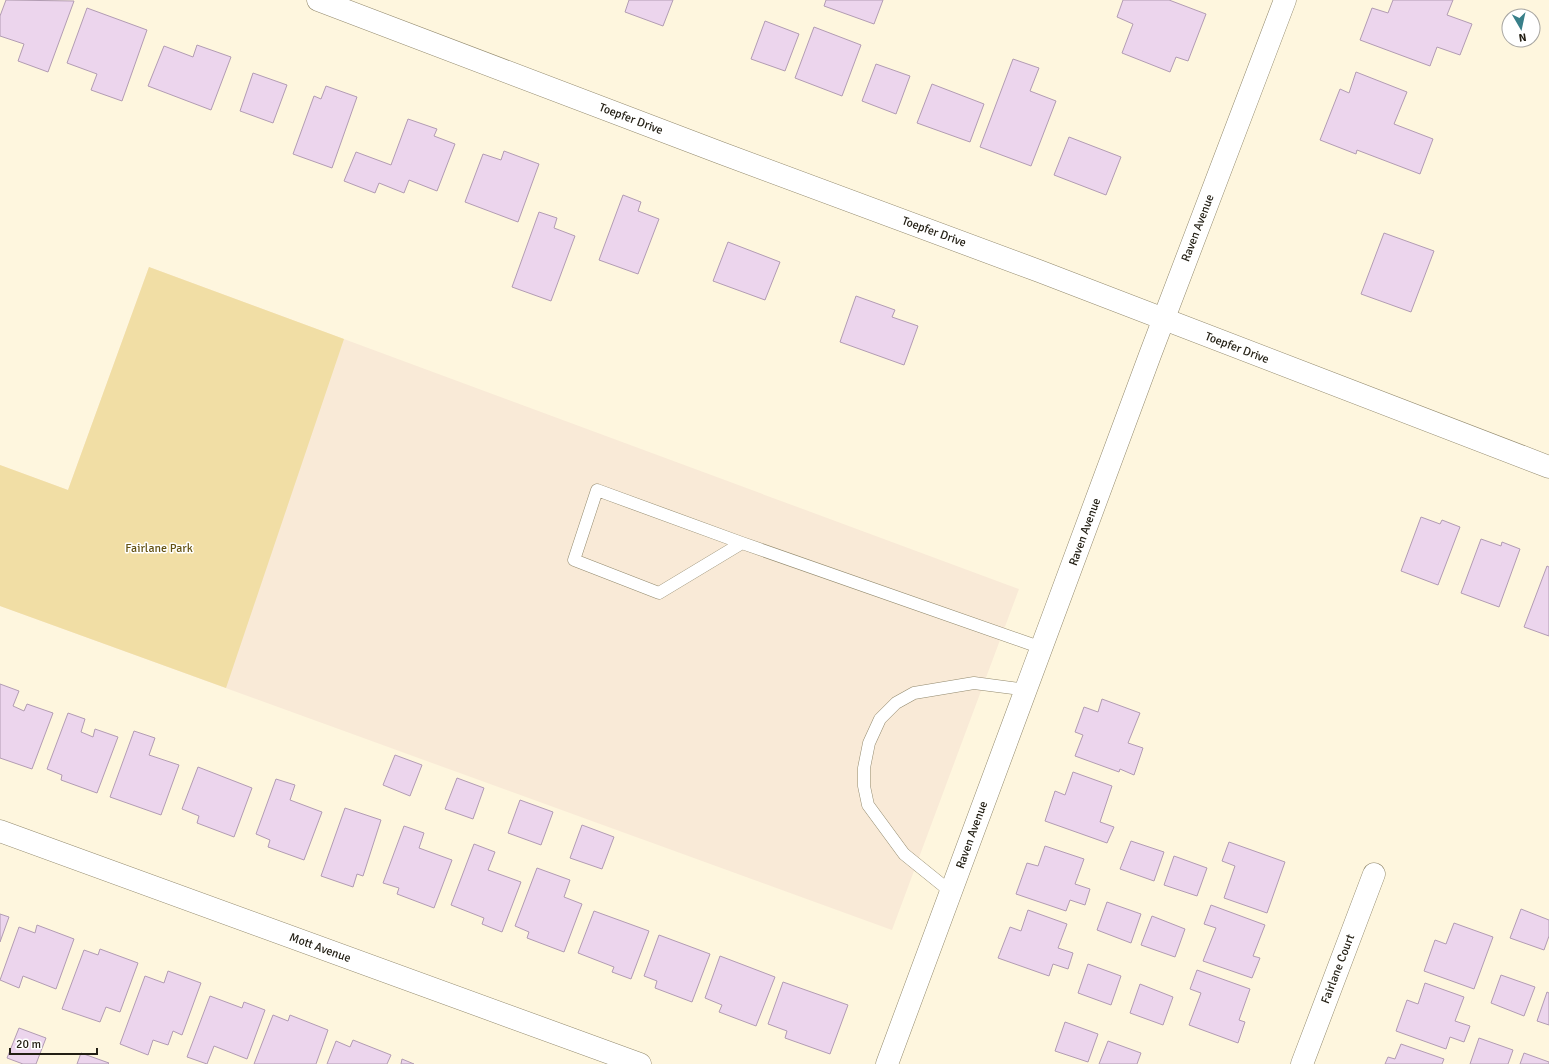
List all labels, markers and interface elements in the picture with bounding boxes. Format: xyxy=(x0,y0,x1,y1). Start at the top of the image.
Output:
north arrow xyxy=(1501,8,1541,48)
text: N xyxy=(1518,30,1527,44)
street label: Toepfer Drive xyxy=(597,100,665,138)
street label: Raven Avenue xyxy=(1178,192,1218,264)
street label: Toepfer Drive xyxy=(900,213,968,251)
street label: Toepfer Drive xyxy=(1203,329,1271,367)
street label: Raven Avenue xyxy=(1066,496,1104,568)
park label: Fairlane Park xyxy=(125,541,193,556)
street label: Raven Avenue xyxy=(953,799,991,871)
street label: Mott Avenue xyxy=(287,930,353,966)
street label: Fairlane Court xyxy=(1318,932,1358,1006)
scale bar xyxy=(10,1030,97,1056)
text: 20 m xyxy=(16,1037,41,1052)

